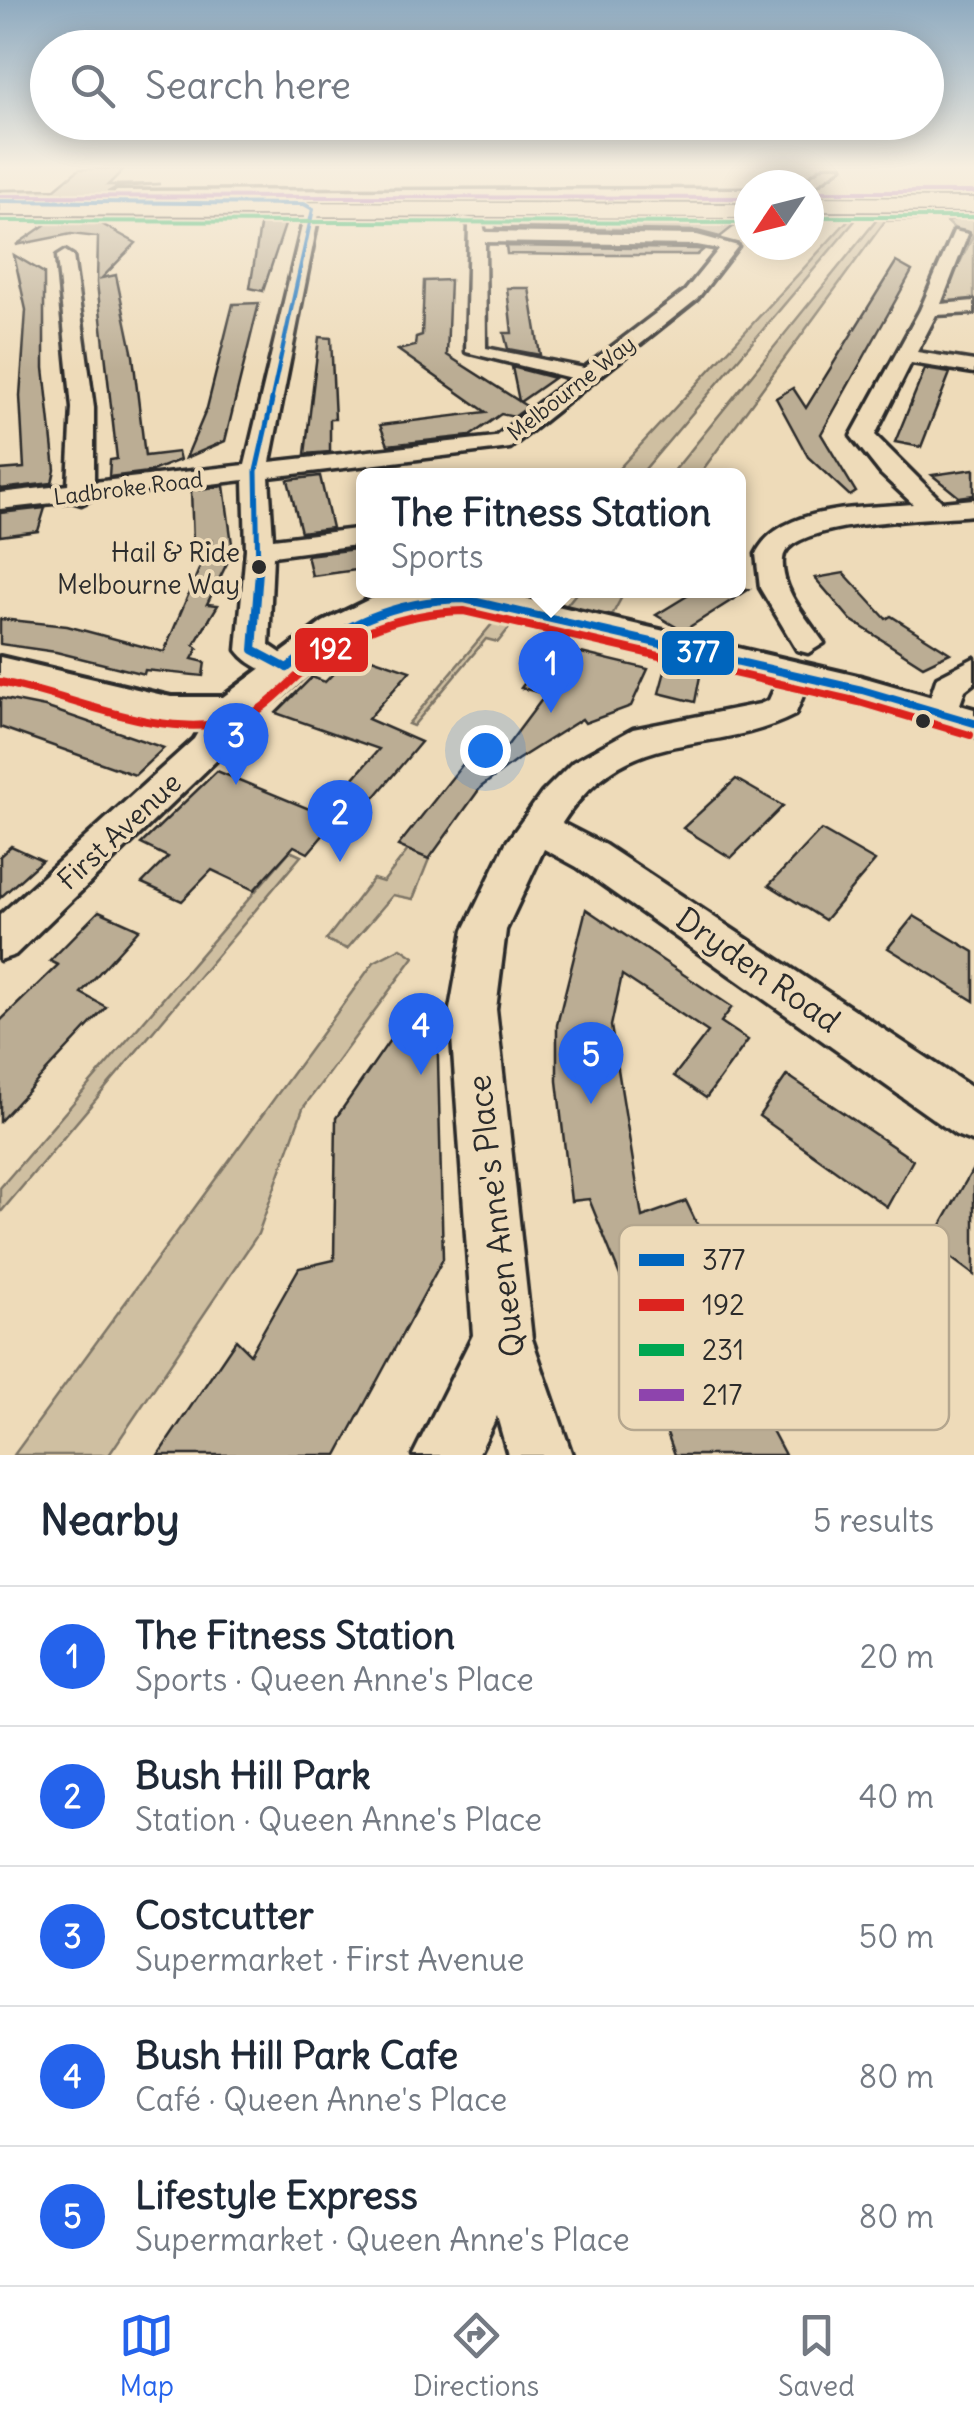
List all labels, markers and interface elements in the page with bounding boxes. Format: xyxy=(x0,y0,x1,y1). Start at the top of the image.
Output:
search box xyxy=(30,30,944,140)
icon: search xyxy=(65,58,120,113)
text: Search here xyxy=(145,62,351,109)
north arrow xyxy=(734,170,824,260)
street label: Melbourne Way xyxy=(501,329,641,447)
street label: Ladbroke Road xyxy=(52,465,204,511)
popup xyxy=(356,468,746,598)
text: The Fitness Station xyxy=(391,489,711,536)
place label: Hail & Ride Melbourne Way xyxy=(57,536,240,601)
text: Sports xyxy=(391,536,483,577)
marker: Hail & Ride Melbourne Way xyxy=(249,557,269,577)
line badge: 192 xyxy=(293,626,370,674)
line badge: 377 xyxy=(660,629,736,677)
pin: 1 xyxy=(518,630,584,713)
text: 192 xyxy=(310,631,352,667)
text: 377 xyxy=(676,634,720,670)
pin: 3 xyxy=(204,702,268,785)
unlabelled marker xyxy=(913,711,933,731)
your location xyxy=(460,725,511,776)
street label: First Avenue xyxy=(50,765,188,897)
pin: 2 xyxy=(308,780,372,862)
street label: Dryden Road xyxy=(668,898,848,1041)
pin: 4 xyxy=(388,992,454,1075)
pin: 5 xyxy=(558,1022,624,1104)
street label: Queen Anne's Place xyxy=(458,1073,533,1359)
legend xyxy=(619,1225,949,1430)
text: 377 xyxy=(702,1242,746,1278)
text: 192 xyxy=(702,1287,745,1323)
text: 231 xyxy=(702,1332,744,1368)
text: 217 xyxy=(702,1377,742,1413)
text: Nearby xyxy=(40,1494,179,1546)
text: 5 results xyxy=(813,1500,934,1541)
text: The Fitness Station xyxy=(135,1612,455,1659)
text: 1 xyxy=(66,1636,79,1677)
text: 20 m xyxy=(860,1636,934,1677)
text: Sports · Queen Anne's Place xyxy=(135,1659,534,1700)
text: Bush Hill Park xyxy=(135,1752,371,1799)
text: 2 xyxy=(64,1776,81,1817)
text: 40 m xyxy=(859,1776,934,1817)
text: Station · Queen Anne's Place xyxy=(135,1799,542,1840)
text: Costcutter xyxy=(135,1892,314,1939)
text: 3 xyxy=(63,1916,82,1957)
text: 50 m xyxy=(859,1916,934,1957)
text: Supermarket · First Avenue xyxy=(135,1939,524,1980)
text: Bush Hill Park Cafe xyxy=(135,2032,458,2079)
text: 4 xyxy=(63,2056,82,2097)
text: 80 m xyxy=(859,2056,934,2097)
text: Café · Queen Anne's Place xyxy=(135,2079,507,2120)
text: Lifestyle Express xyxy=(135,2172,418,2219)
text: 5 xyxy=(63,2196,82,2237)
text: 80 m xyxy=(859,2196,934,2237)
text: Supermarket · Queen Anne's Place xyxy=(135,2219,630,2260)
tab: Map xyxy=(119,2308,174,2404)
tab: Directions xyxy=(413,2308,539,2404)
tab: Saved xyxy=(778,2308,855,2404)

